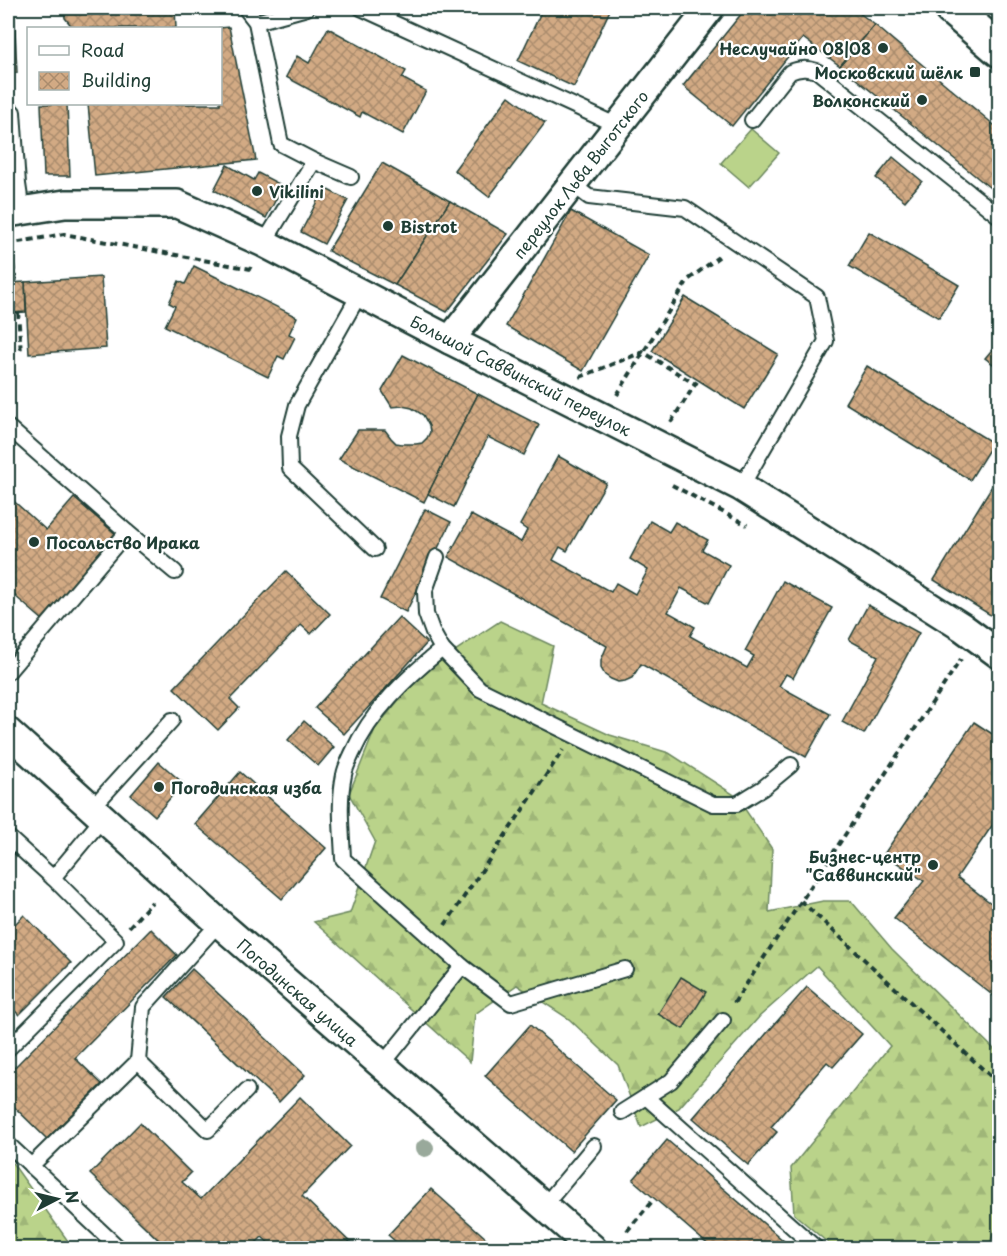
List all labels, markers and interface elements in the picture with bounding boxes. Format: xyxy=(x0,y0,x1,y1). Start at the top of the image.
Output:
legend xyxy=(27,27,222,105)
text: Road xyxy=(81,36,125,63)
place label: Неслучайно 08|08 xyxy=(719,36,871,60)
marker: Неслучайно 08|08 xyxy=(876,41,890,55)
place label: Московский шёлк xyxy=(815,60,964,84)
marker: Московский шёлк xyxy=(968,65,982,79)
text: Building xyxy=(81,66,151,93)
street label: переулок Льва Выготского xyxy=(507,85,653,263)
place label: Волконский xyxy=(812,88,910,112)
marker: Волконский xyxy=(915,93,929,107)
place label: Vikilini xyxy=(269,179,324,203)
marker: Vikilini xyxy=(250,184,264,198)
place label: Bistrot xyxy=(400,214,458,238)
marker: Bistrot xyxy=(381,219,395,233)
street label: Большой Саввинский переулок xyxy=(406,309,636,442)
place label: Посольство Ирака xyxy=(46,530,200,554)
marker: Посольство Ирака xyxy=(27,535,41,549)
place label: Погодинская изба xyxy=(171,775,322,799)
marker: Погодинская изба xyxy=(152,780,166,794)
place label: Бизнес-центр "Саввинский" xyxy=(805,844,921,886)
marker: Бизнес-центр "Саввинский" xyxy=(926,858,940,872)
street label: Погодинская улица xyxy=(232,933,364,1051)
north arrow xyxy=(27,1169,87,1229)
text: N xyxy=(60,1189,86,1205)

